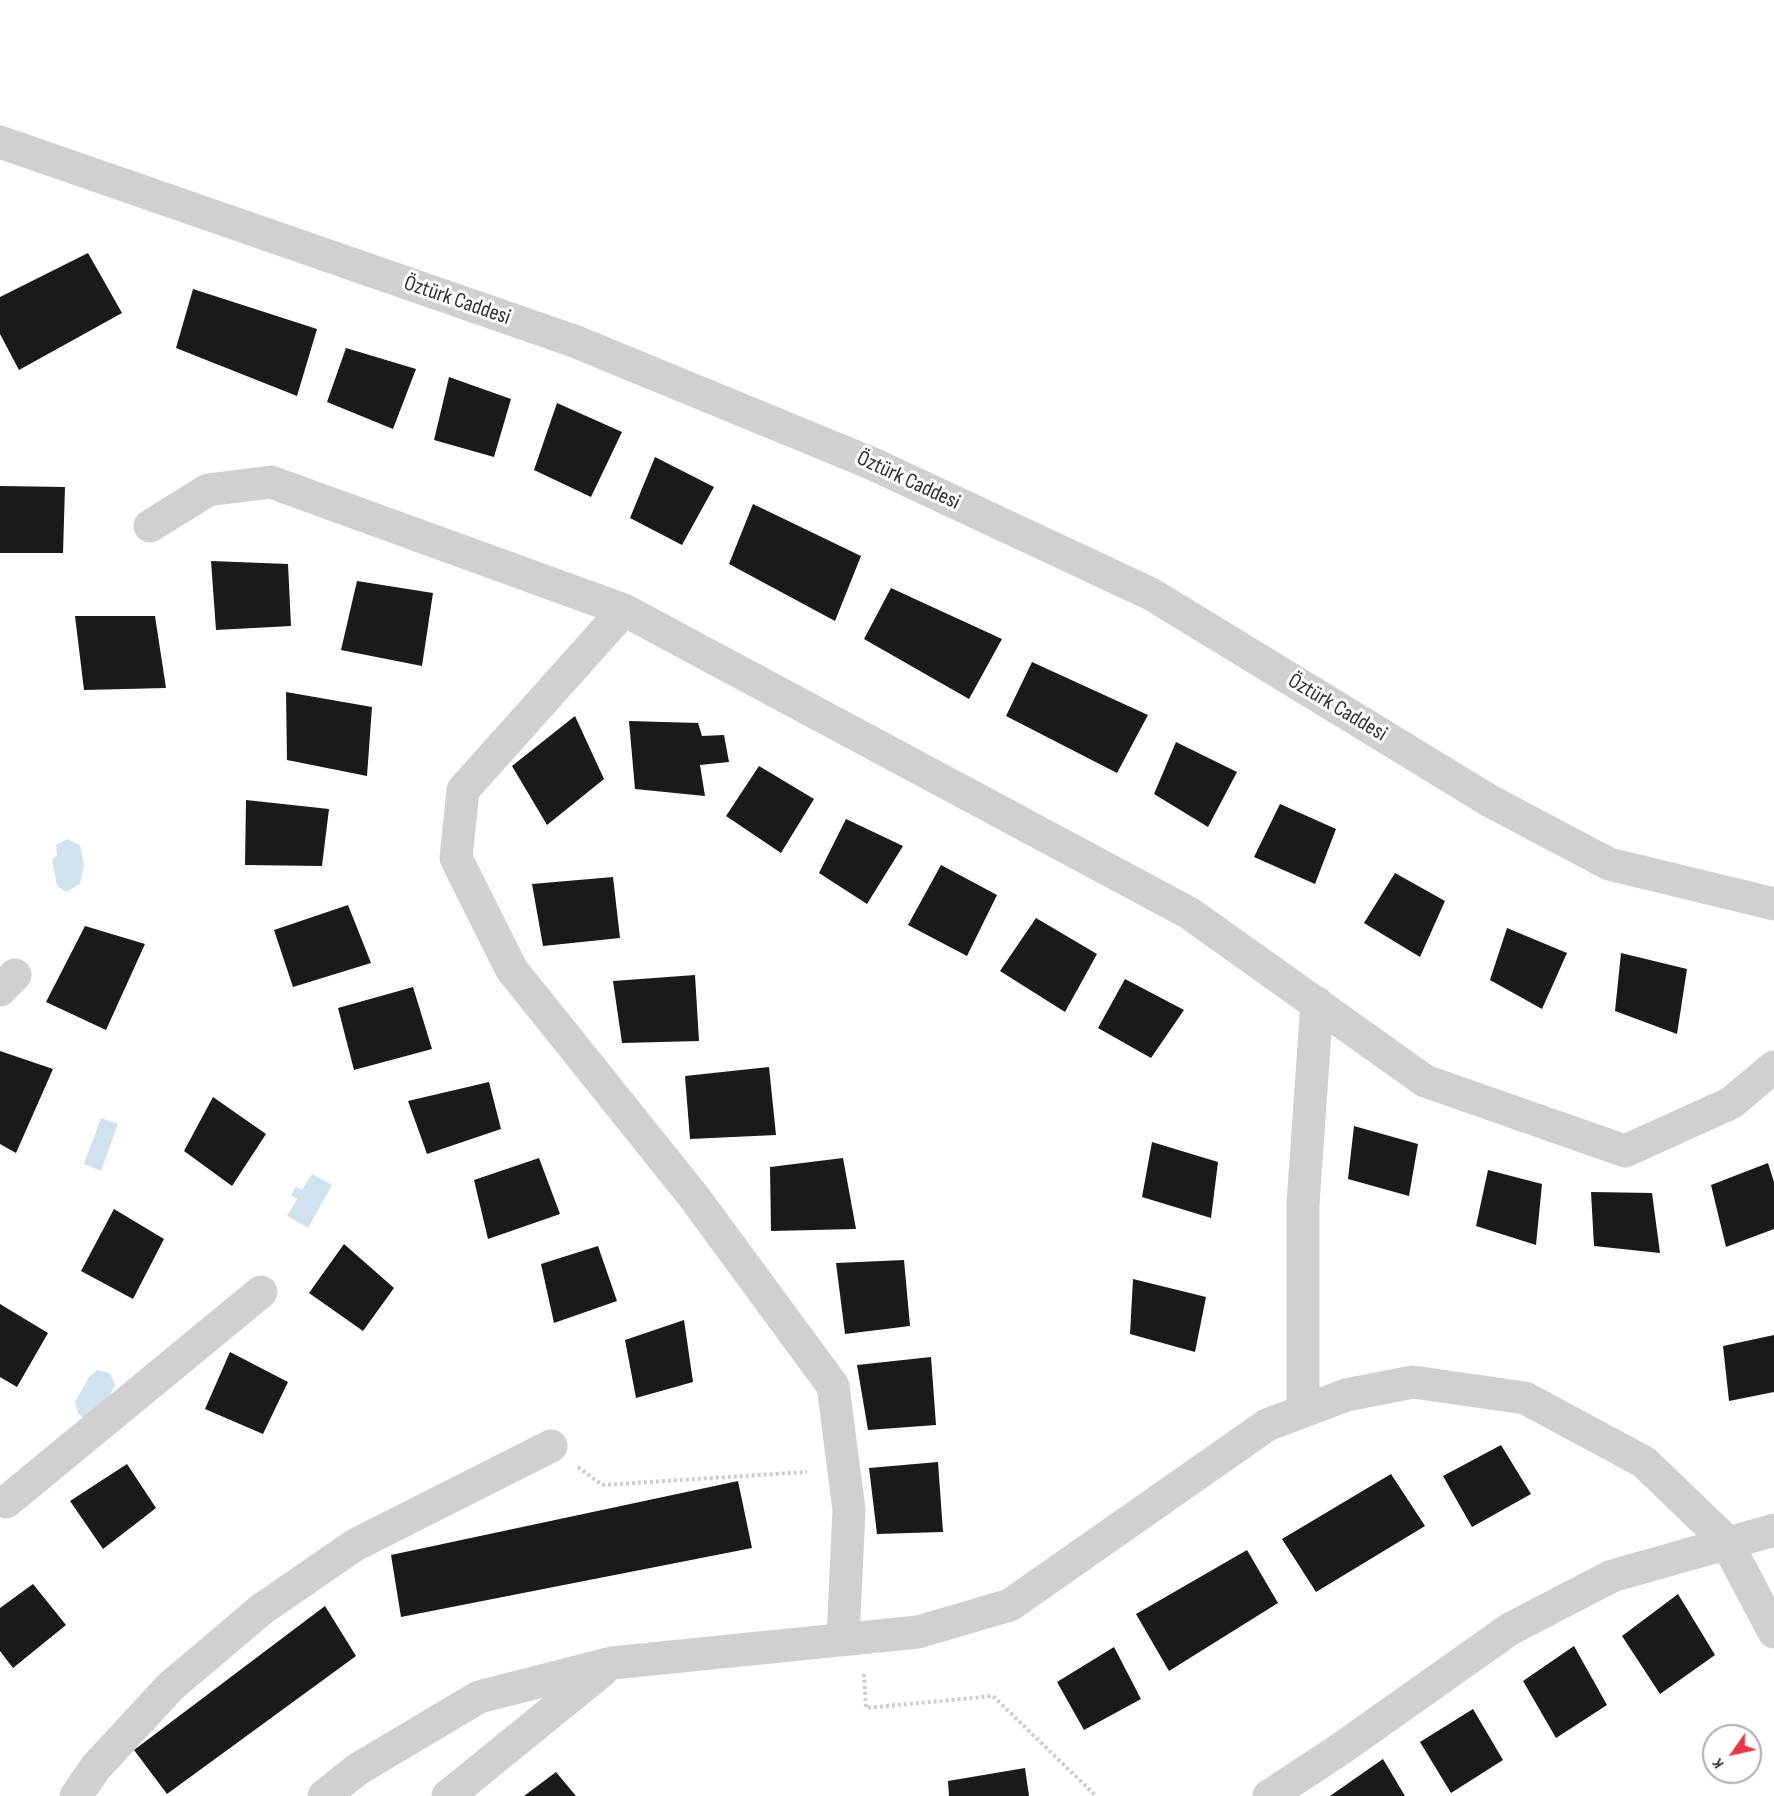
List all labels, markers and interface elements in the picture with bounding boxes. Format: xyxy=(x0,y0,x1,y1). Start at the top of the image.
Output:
street label: Öztürk Caddesi xyxy=(400,270,514,332)
street label: Öztürk Caddesi xyxy=(852,446,964,516)
street label: Öztürk Caddesi xyxy=(1283,668,1391,748)
north arrow xyxy=(1702,1724,1762,1784)
text: K xyxy=(1708,1755,1728,1772)

